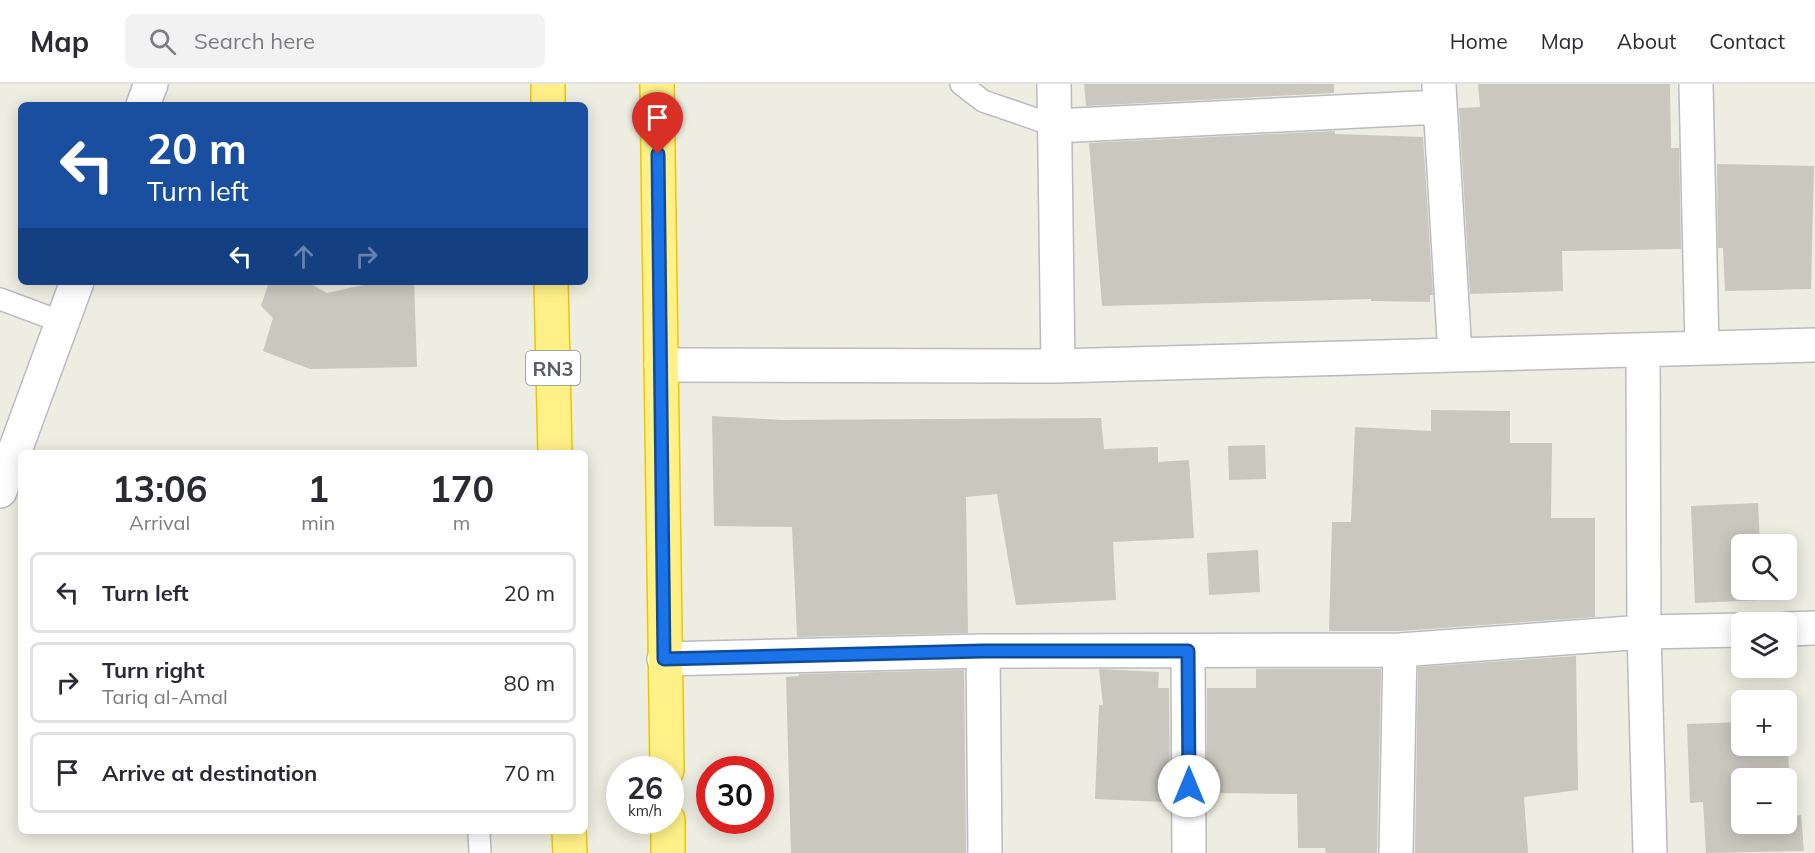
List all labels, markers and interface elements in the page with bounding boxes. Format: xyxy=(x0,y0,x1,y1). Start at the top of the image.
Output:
search box xyxy=(125,14,545,68)
text: Map xyxy=(30,24,89,59)
icon: search xyxy=(146,25,179,58)
text: Search here xyxy=(194,27,315,55)
text: Home xyxy=(1450,28,1508,54)
text: Map xyxy=(1541,28,1584,54)
text: About xyxy=(1617,28,1676,54)
text: Contact xyxy=(1709,28,1785,54)
pin xyxy=(632,92,683,154)
icon: arrive xyxy=(641,101,674,134)
text: 20 m xyxy=(147,122,247,175)
icon: left xyxy=(48,126,126,204)
text: Turn left xyxy=(147,174,249,208)
icon: left xyxy=(224,240,257,273)
icon: ahead xyxy=(287,240,320,273)
icon: right xyxy=(350,240,383,273)
road number: RN3 xyxy=(526,351,580,385)
text: 13:06 xyxy=(112,466,207,511)
text: 1 xyxy=(307,466,329,511)
text: 170 xyxy=(429,466,494,511)
text: Arrival xyxy=(129,510,190,535)
text: min xyxy=(301,510,335,535)
text: m xyxy=(453,510,470,535)
map controls xyxy=(1731,534,1797,834)
button: search xyxy=(1731,534,1797,600)
icon: left xyxy=(51,576,84,609)
text: Turn left xyxy=(102,579,189,607)
text: 20 m xyxy=(504,579,555,607)
button: layers xyxy=(1731,612,1797,678)
text: Turn right xyxy=(102,656,205,684)
icon: right xyxy=(51,666,84,699)
text: 80 m xyxy=(504,669,555,697)
text: Tariq al-Amal xyxy=(102,684,228,709)
button: + xyxy=(1731,690,1797,756)
position arrow xyxy=(1157,754,1221,818)
icon: arrive xyxy=(51,756,84,789)
speed limit sign: 30 xyxy=(696,756,774,834)
text: Arrive at destination xyxy=(102,759,317,787)
text: 70 m xyxy=(504,759,555,787)
button: − xyxy=(1731,768,1797,834)
text: 26 xyxy=(627,769,663,807)
text: km/h xyxy=(628,801,662,820)

